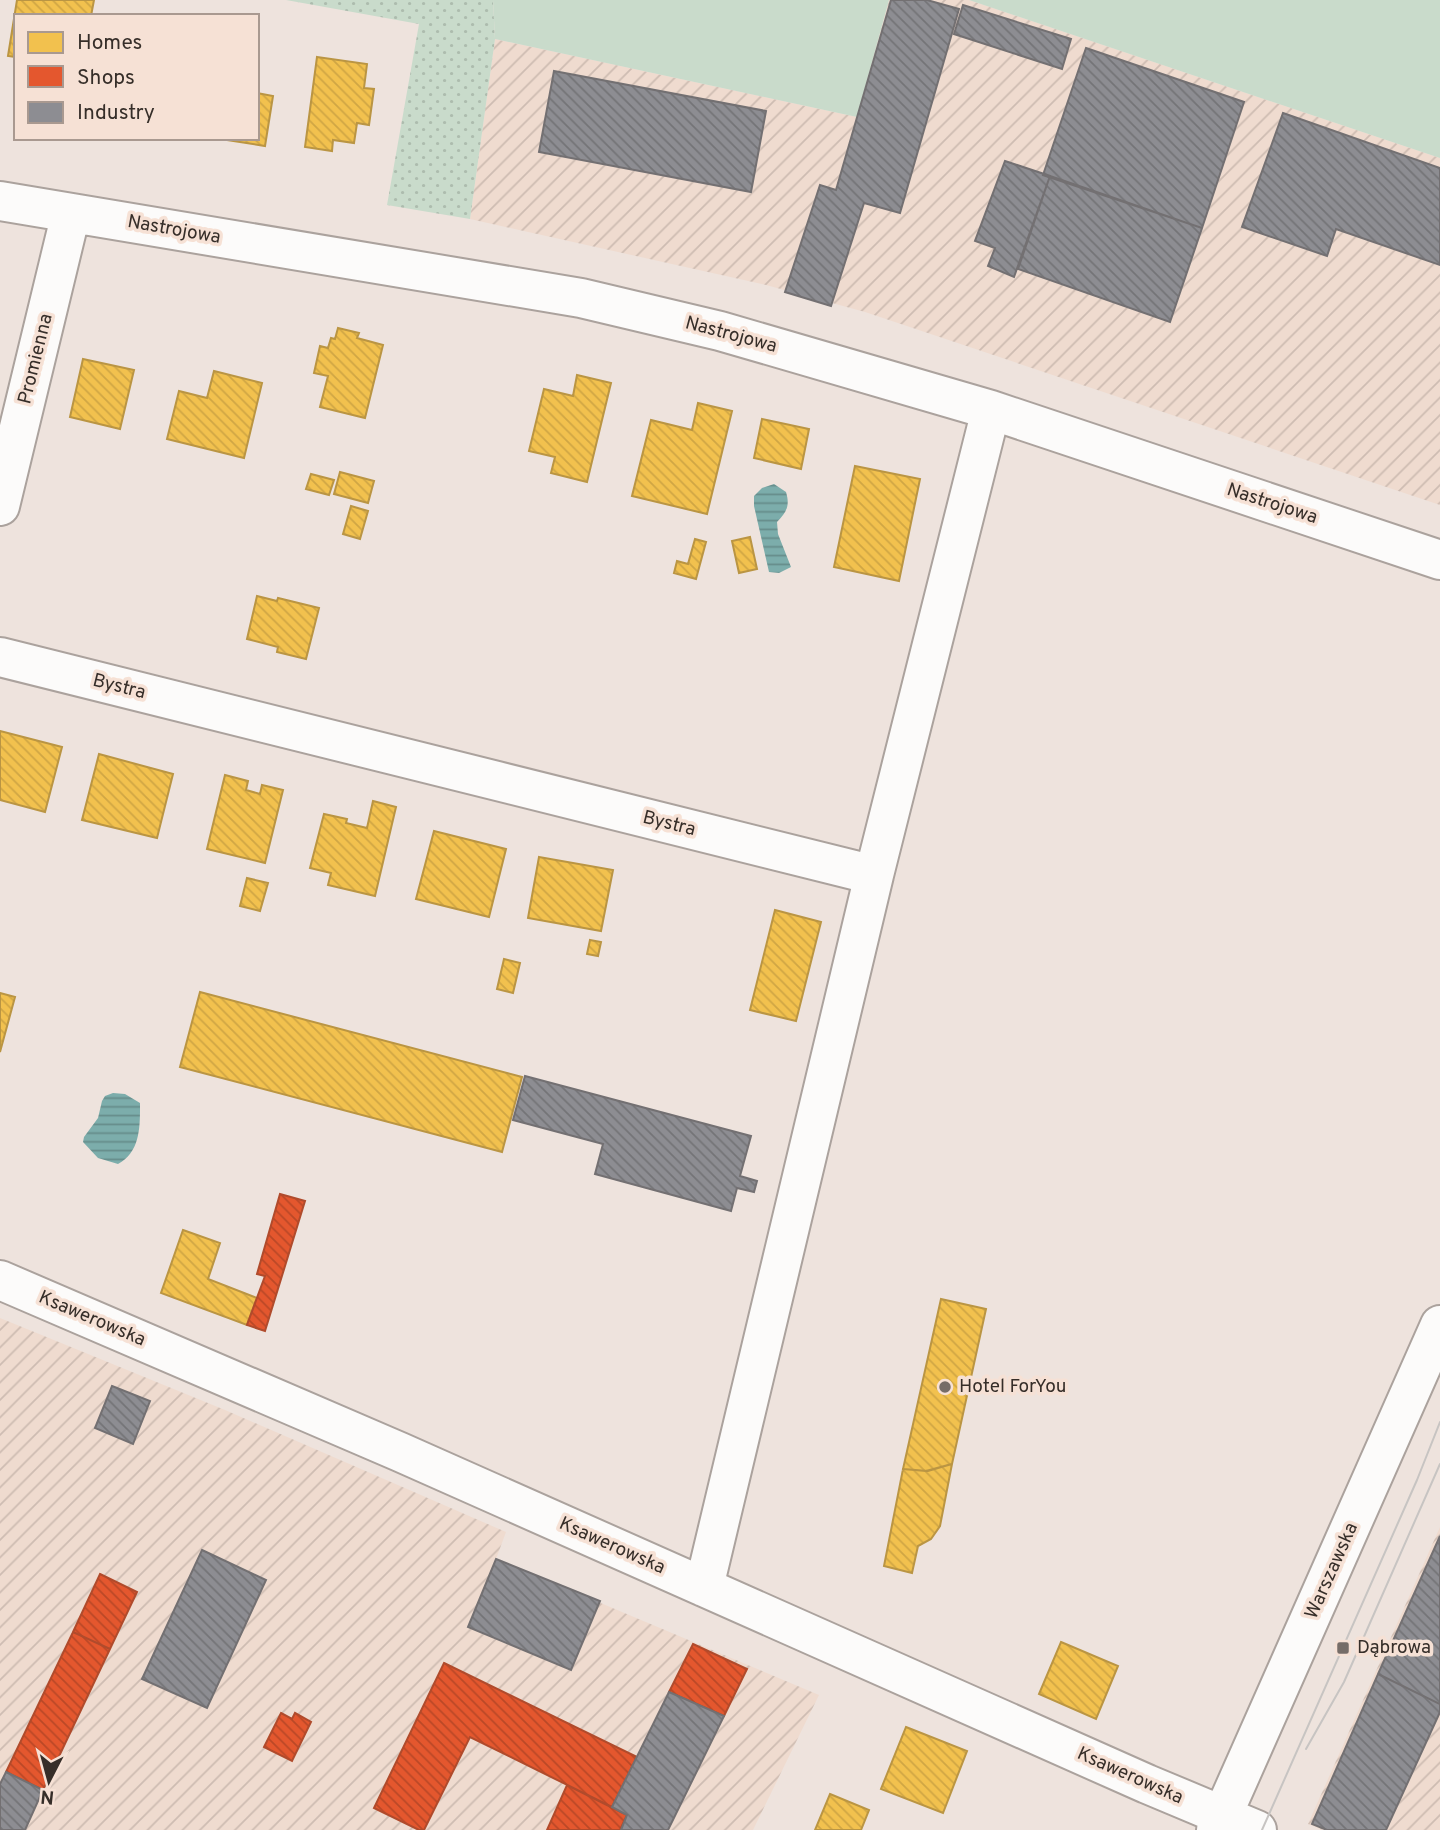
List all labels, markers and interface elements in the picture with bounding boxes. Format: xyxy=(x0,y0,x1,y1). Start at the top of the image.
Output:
legend xyxy=(14,14,259,140)
text: Homes xyxy=(77,30,142,57)
text: Shops xyxy=(77,65,135,92)
text: Industry xyxy=(77,100,155,127)
street label: Nastrojowa xyxy=(126,210,222,250)
street label: Promienna xyxy=(13,311,59,407)
street label: Nastrojowa xyxy=(682,311,780,359)
street label: Nastrojowa xyxy=(1224,478,1320,530)
street label: Bystra xyxy=(90,669,148,705)
street label: Bystra xyxy=(640,806,698,842)
street label: Ksawerowska xyxy=(35,1286,149,1352)
place label: Hotel ForYou xyxy=(959,1375,1066,1399)
marker: Hotel ForYou xyxy=(937,1379,953,1395)
street label: Ksawerowska xyxy=(555,1512,669,1580)
street label: Warszawska xyxy=(1300,1519,1364,1623)
place label: Dąbrowa xyxy=(1357,1636,1431,1660)
marker: Dąbrowa xyxy=(1335,1640,1351,1656)
street label: Ksawerowska xyxy=(1073,1742,1187,1810)
north arrow xyxy=(14,1746,84,1816)
text: N xyxy=(39,1783,55,1809)

